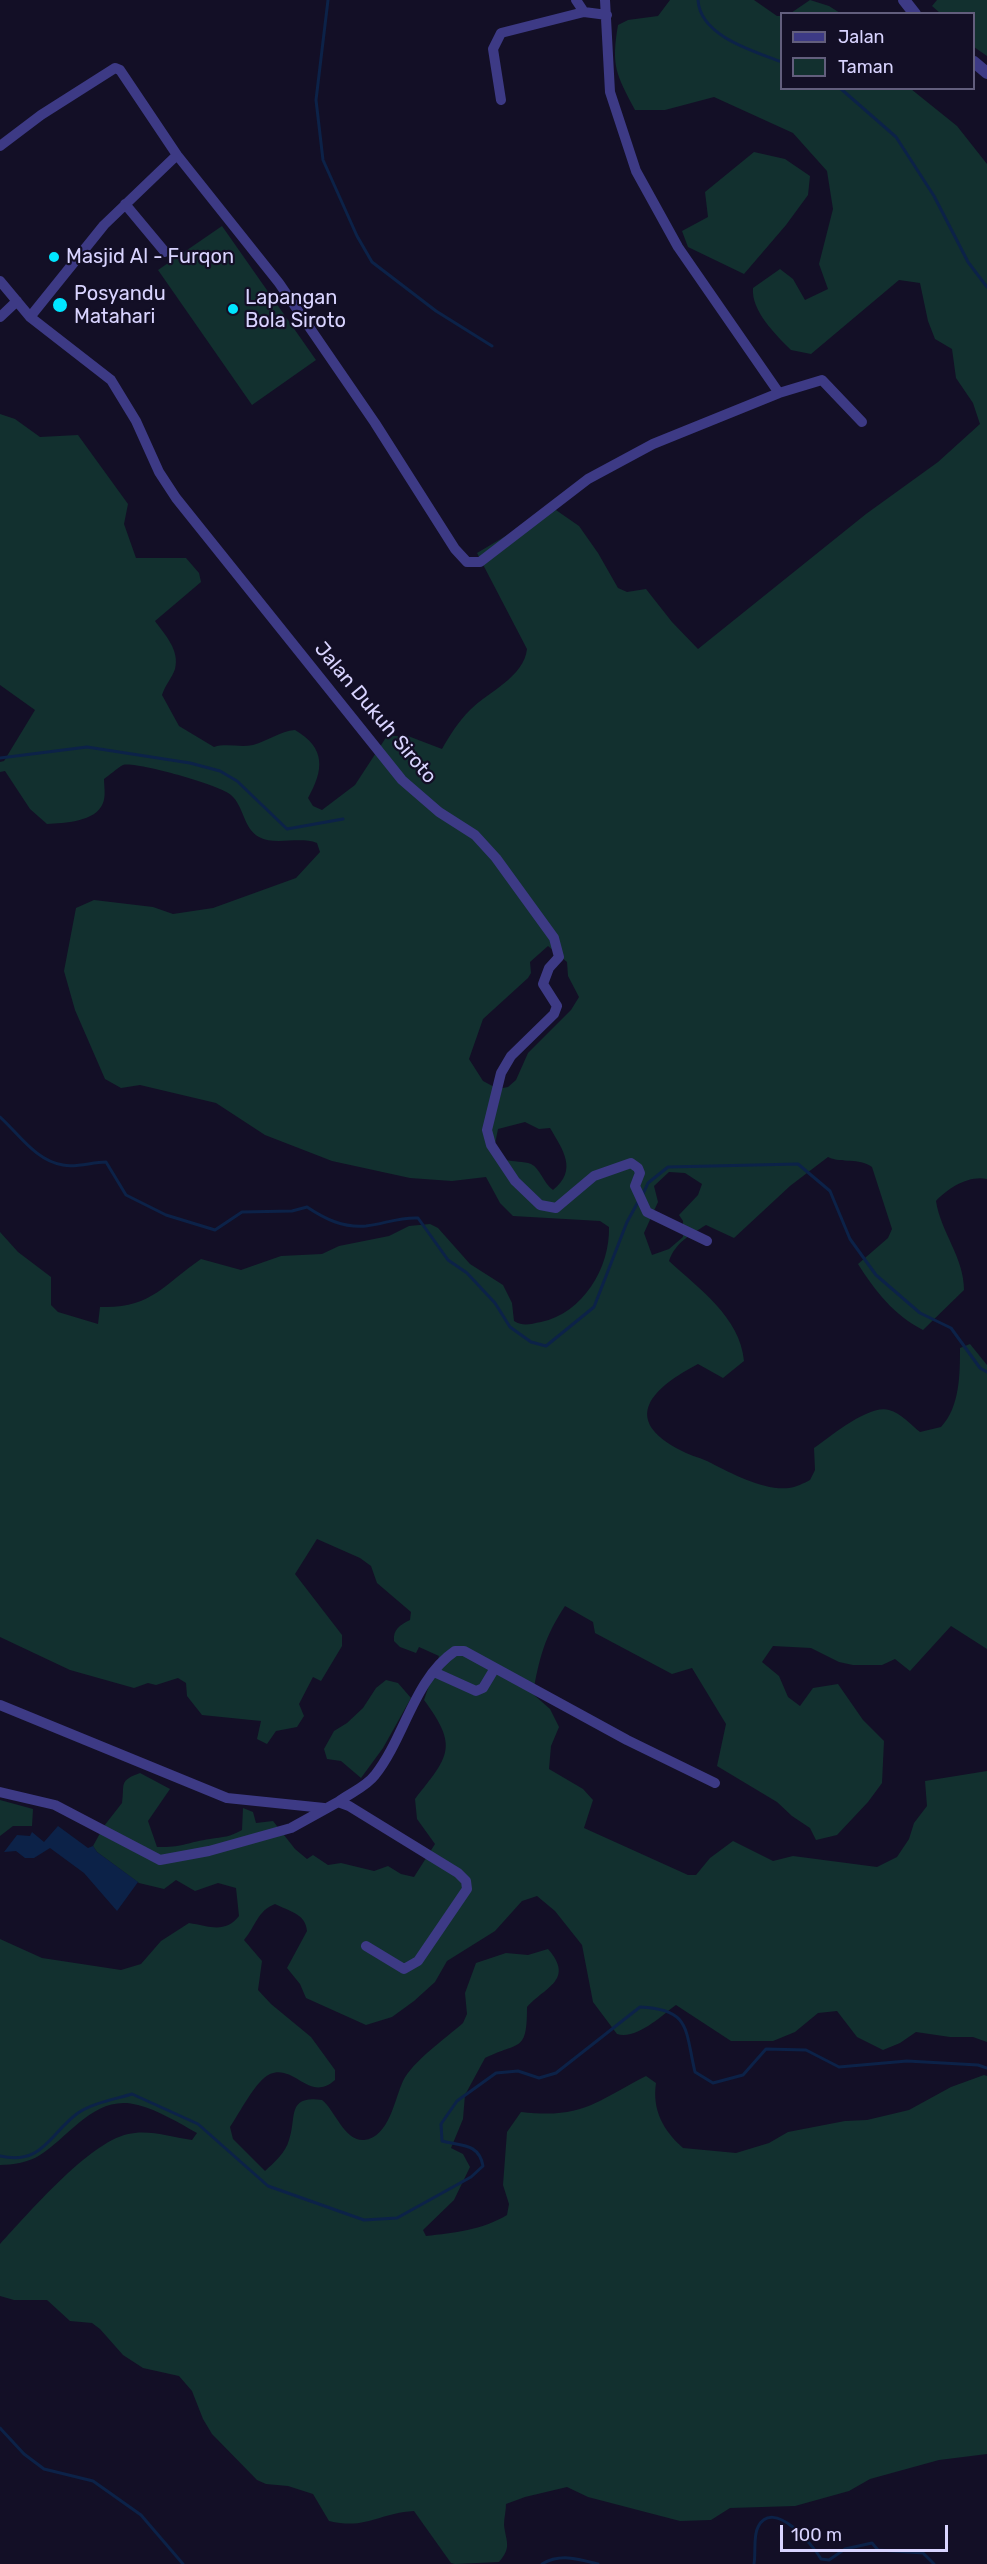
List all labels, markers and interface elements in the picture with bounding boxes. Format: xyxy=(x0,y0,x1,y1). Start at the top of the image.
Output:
legend xyxy=(780,12,975,90)
text: Jalan xyxy=(838,26,885,48)
text: Taman xyxy=(838,56,894,78)
place label: Masjid Al - Furqon xyxy=(66,245,234,269)
marker: Masjid Al - Furqon xyxy=(47,250,61,264)
place label: Posyandu Matahari xyxy=(74,282,166,329)
place label: Lapangan Bola Siroto xyxy=(245,286,346,333)
marker: Posyandu Matahari xyxy=(51,296,69,314)
marker: Lapangan Bola Siroto xyxy=(226,302,240,316)
street label: Jalan Dukuh Siroto xyxy=(309,637,441,789)
scale bar xyxy=(783,2513,951,2551)
text: 100 m xyxy=(791,2524,842,2546)

